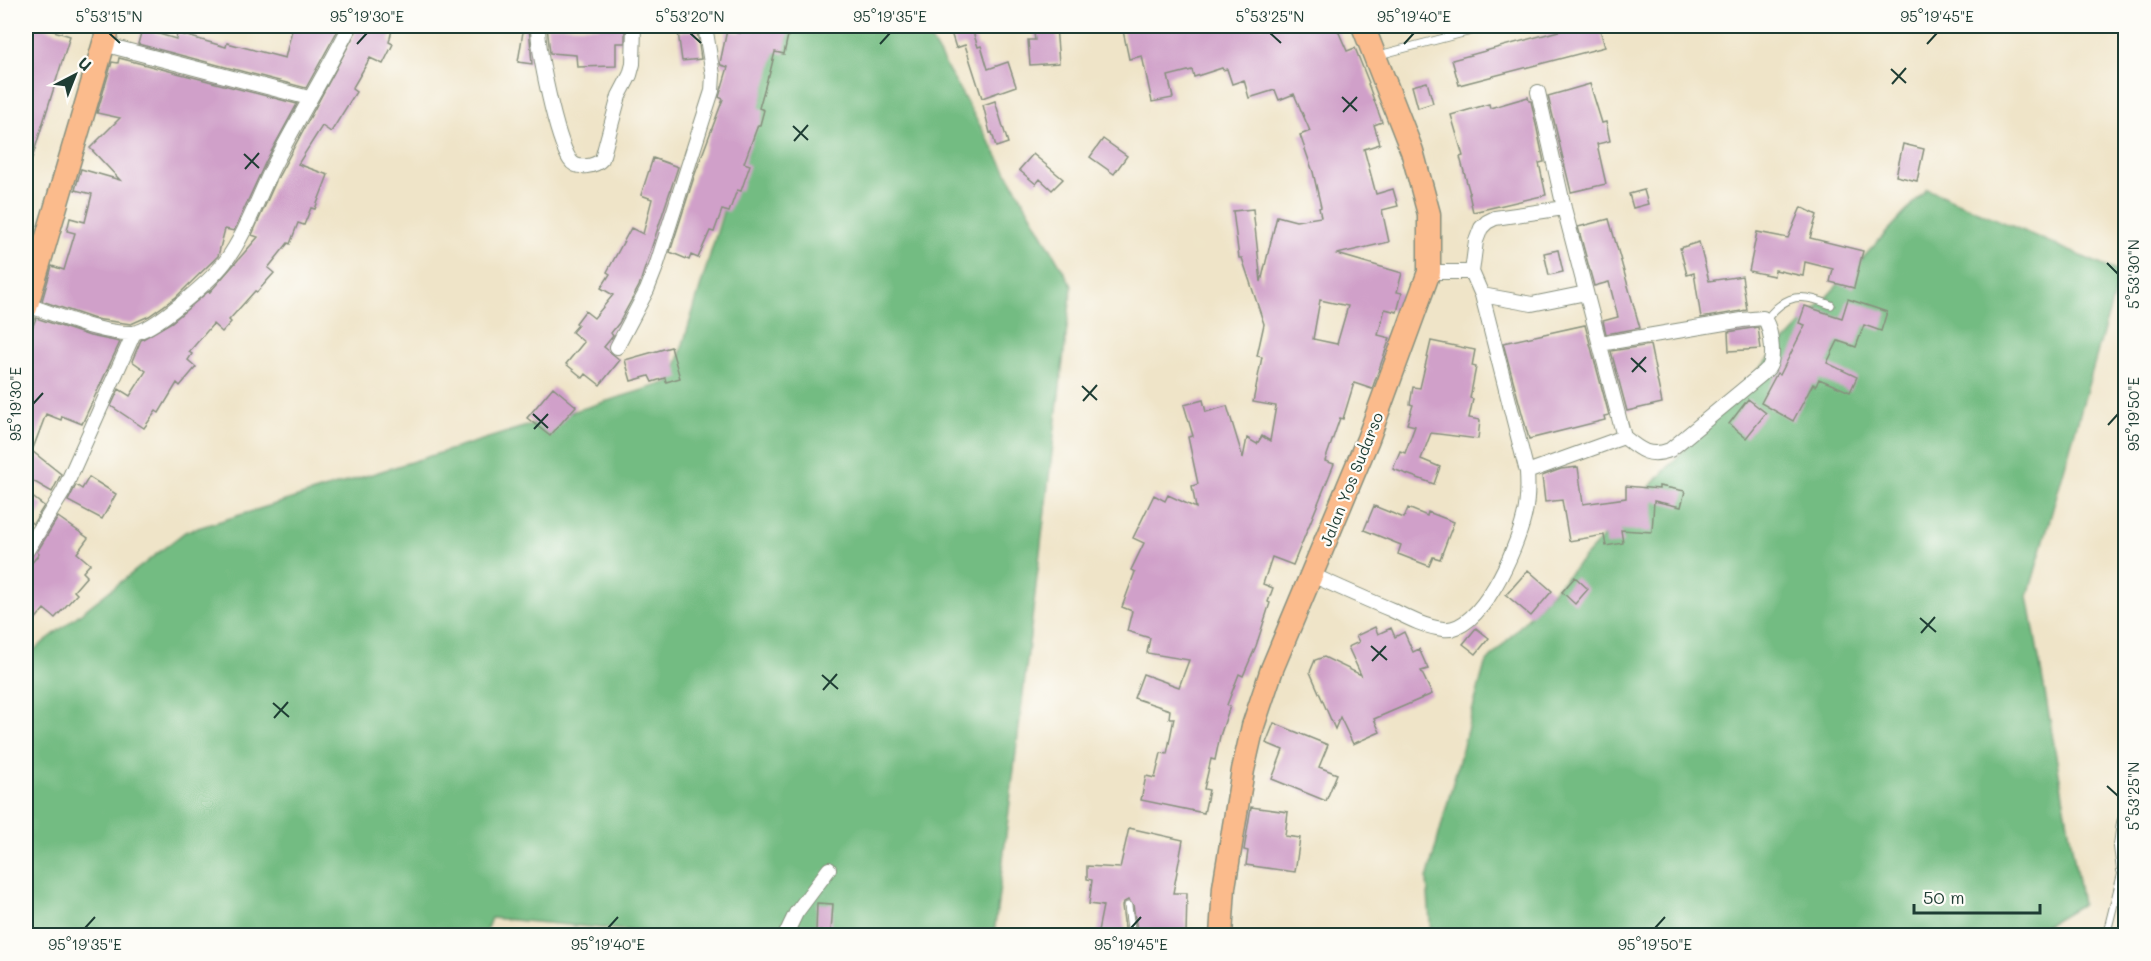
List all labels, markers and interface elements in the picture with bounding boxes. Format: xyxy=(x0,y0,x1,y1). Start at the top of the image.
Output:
text: 5°53'15"N xyxy=(75,6,143,26)
text: 95°19'30"E xyxy=(330,6,405,26)
text: 5°53'20"N xyxy=(655,6,725,26)
text: 95°19'35"E xyxy=(853,6,927,26)
text: 5°53'25"N xyxy=(1236,6,1304,26)
text: 95°19'40"E xyxy=(1377,6,1452,26)
text: 95°19'45"E xyxy=(1900,6,1974,26)
north arrow xyxy=(45,45,105,105)
text: U xyxy=(74,52,97,75)
text: 5°53'30"N xyxy=(2123,239,2143,309)
text: 95°19'30"E xyxy=(5,366,25,441)
text: 95°19'50"E xyxy=(2123,377,2143,451)
street label: Jalan Yos Sudarso xyxy=(1315,409,1387,549)
text: 5°53'25"N xyxy=(2123,762,2143,830)
scale bar xyxy=(1914,877,2040,915)
text: 50 m xyxy=(1923,885,1965,909)
text: 95°19'35"E xyxy=(48,934,122,954)
text: 95°19'40"E xyxy=(571,934,646,954)
text: 95°19'45"E xyxy=(1094,934,1168,954)
text: 95°19'50"E xyxy=(1618,934,1692,954)

